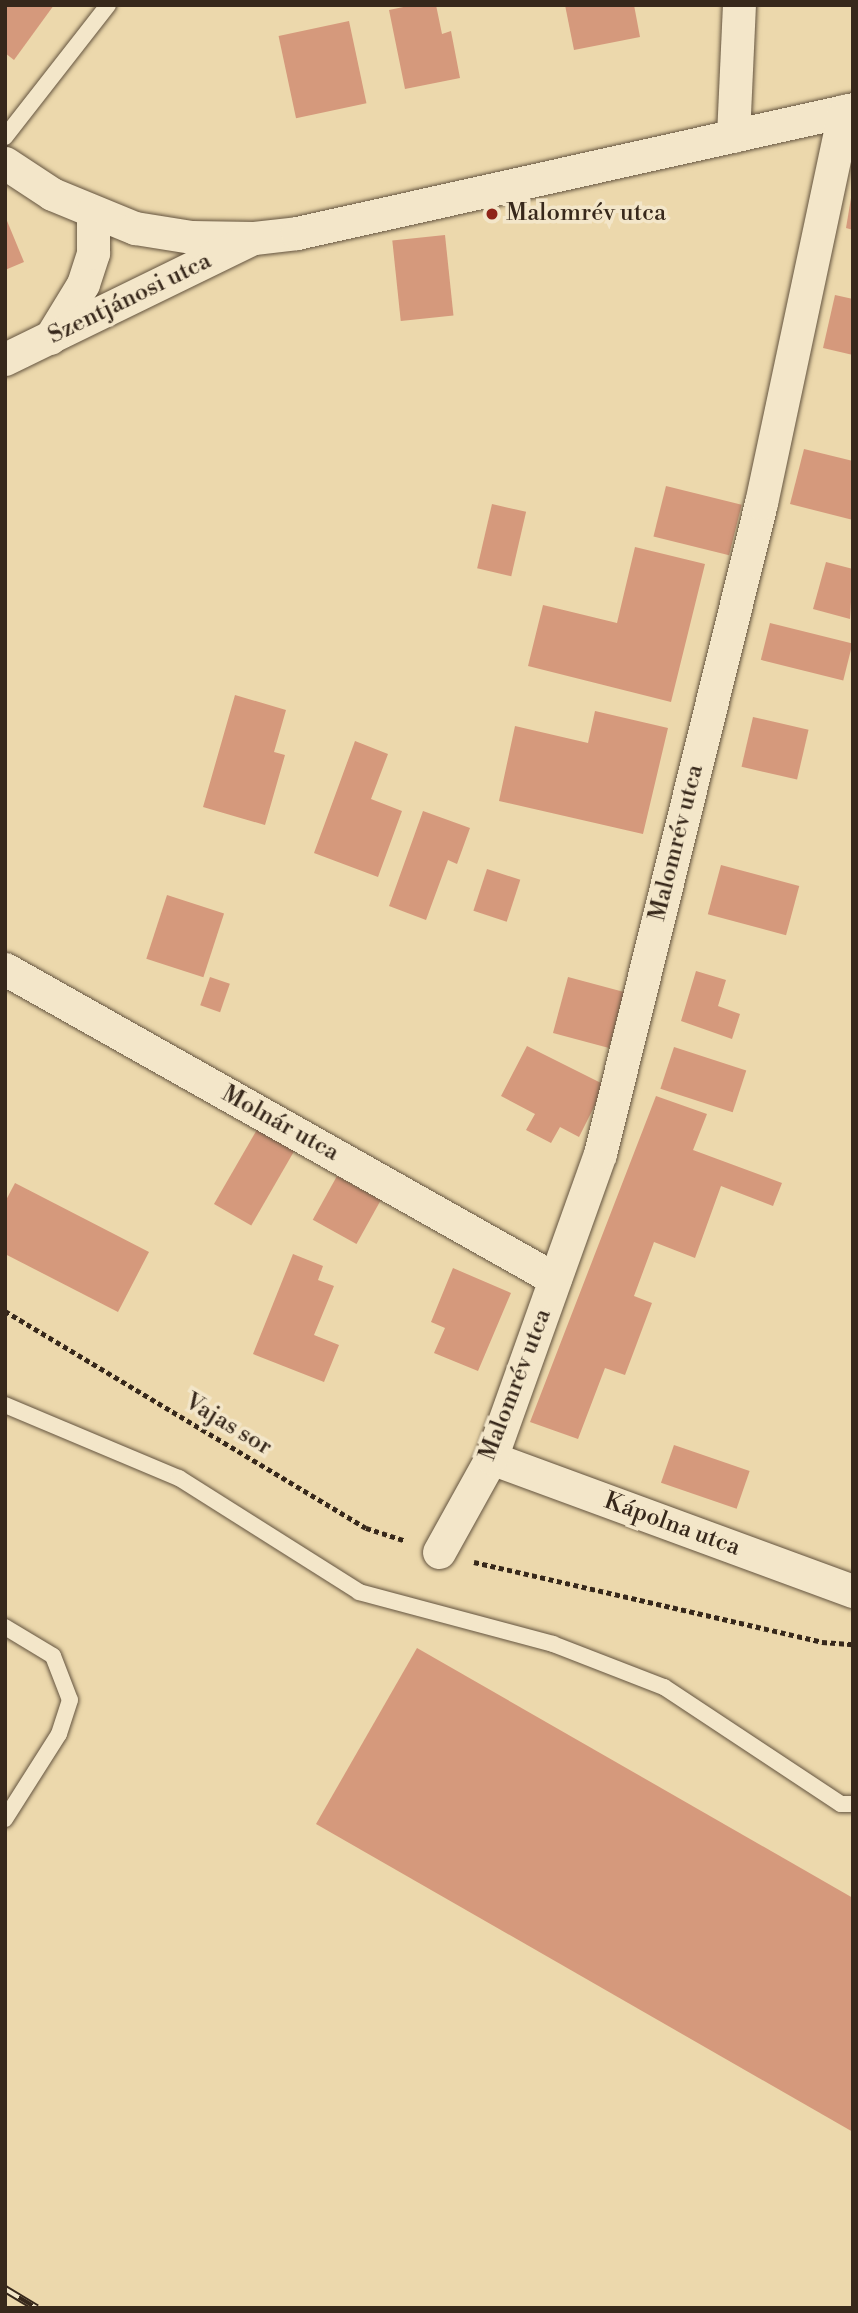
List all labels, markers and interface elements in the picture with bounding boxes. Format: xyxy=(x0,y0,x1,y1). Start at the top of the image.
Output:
place label: Malomrév utca xyxy=(506,200,666,228)
marker: Malomrév utca xyxy=(484,206,500,222)
street label: Szentjánosi utca xyxy=(44,247,216,351)
street label: Malomrév utca xyxy=(644,762,710,924)
street label: Molnár utca xyxy=(216,1080,344,1168)
street label: Malomrév utca xyxy=(474,1305,558,1465)
street label: Vajas sor xyxy=(179,1388,277,1462)
street label: Kápolna utca xyxy=(600,1487,744,1563)

